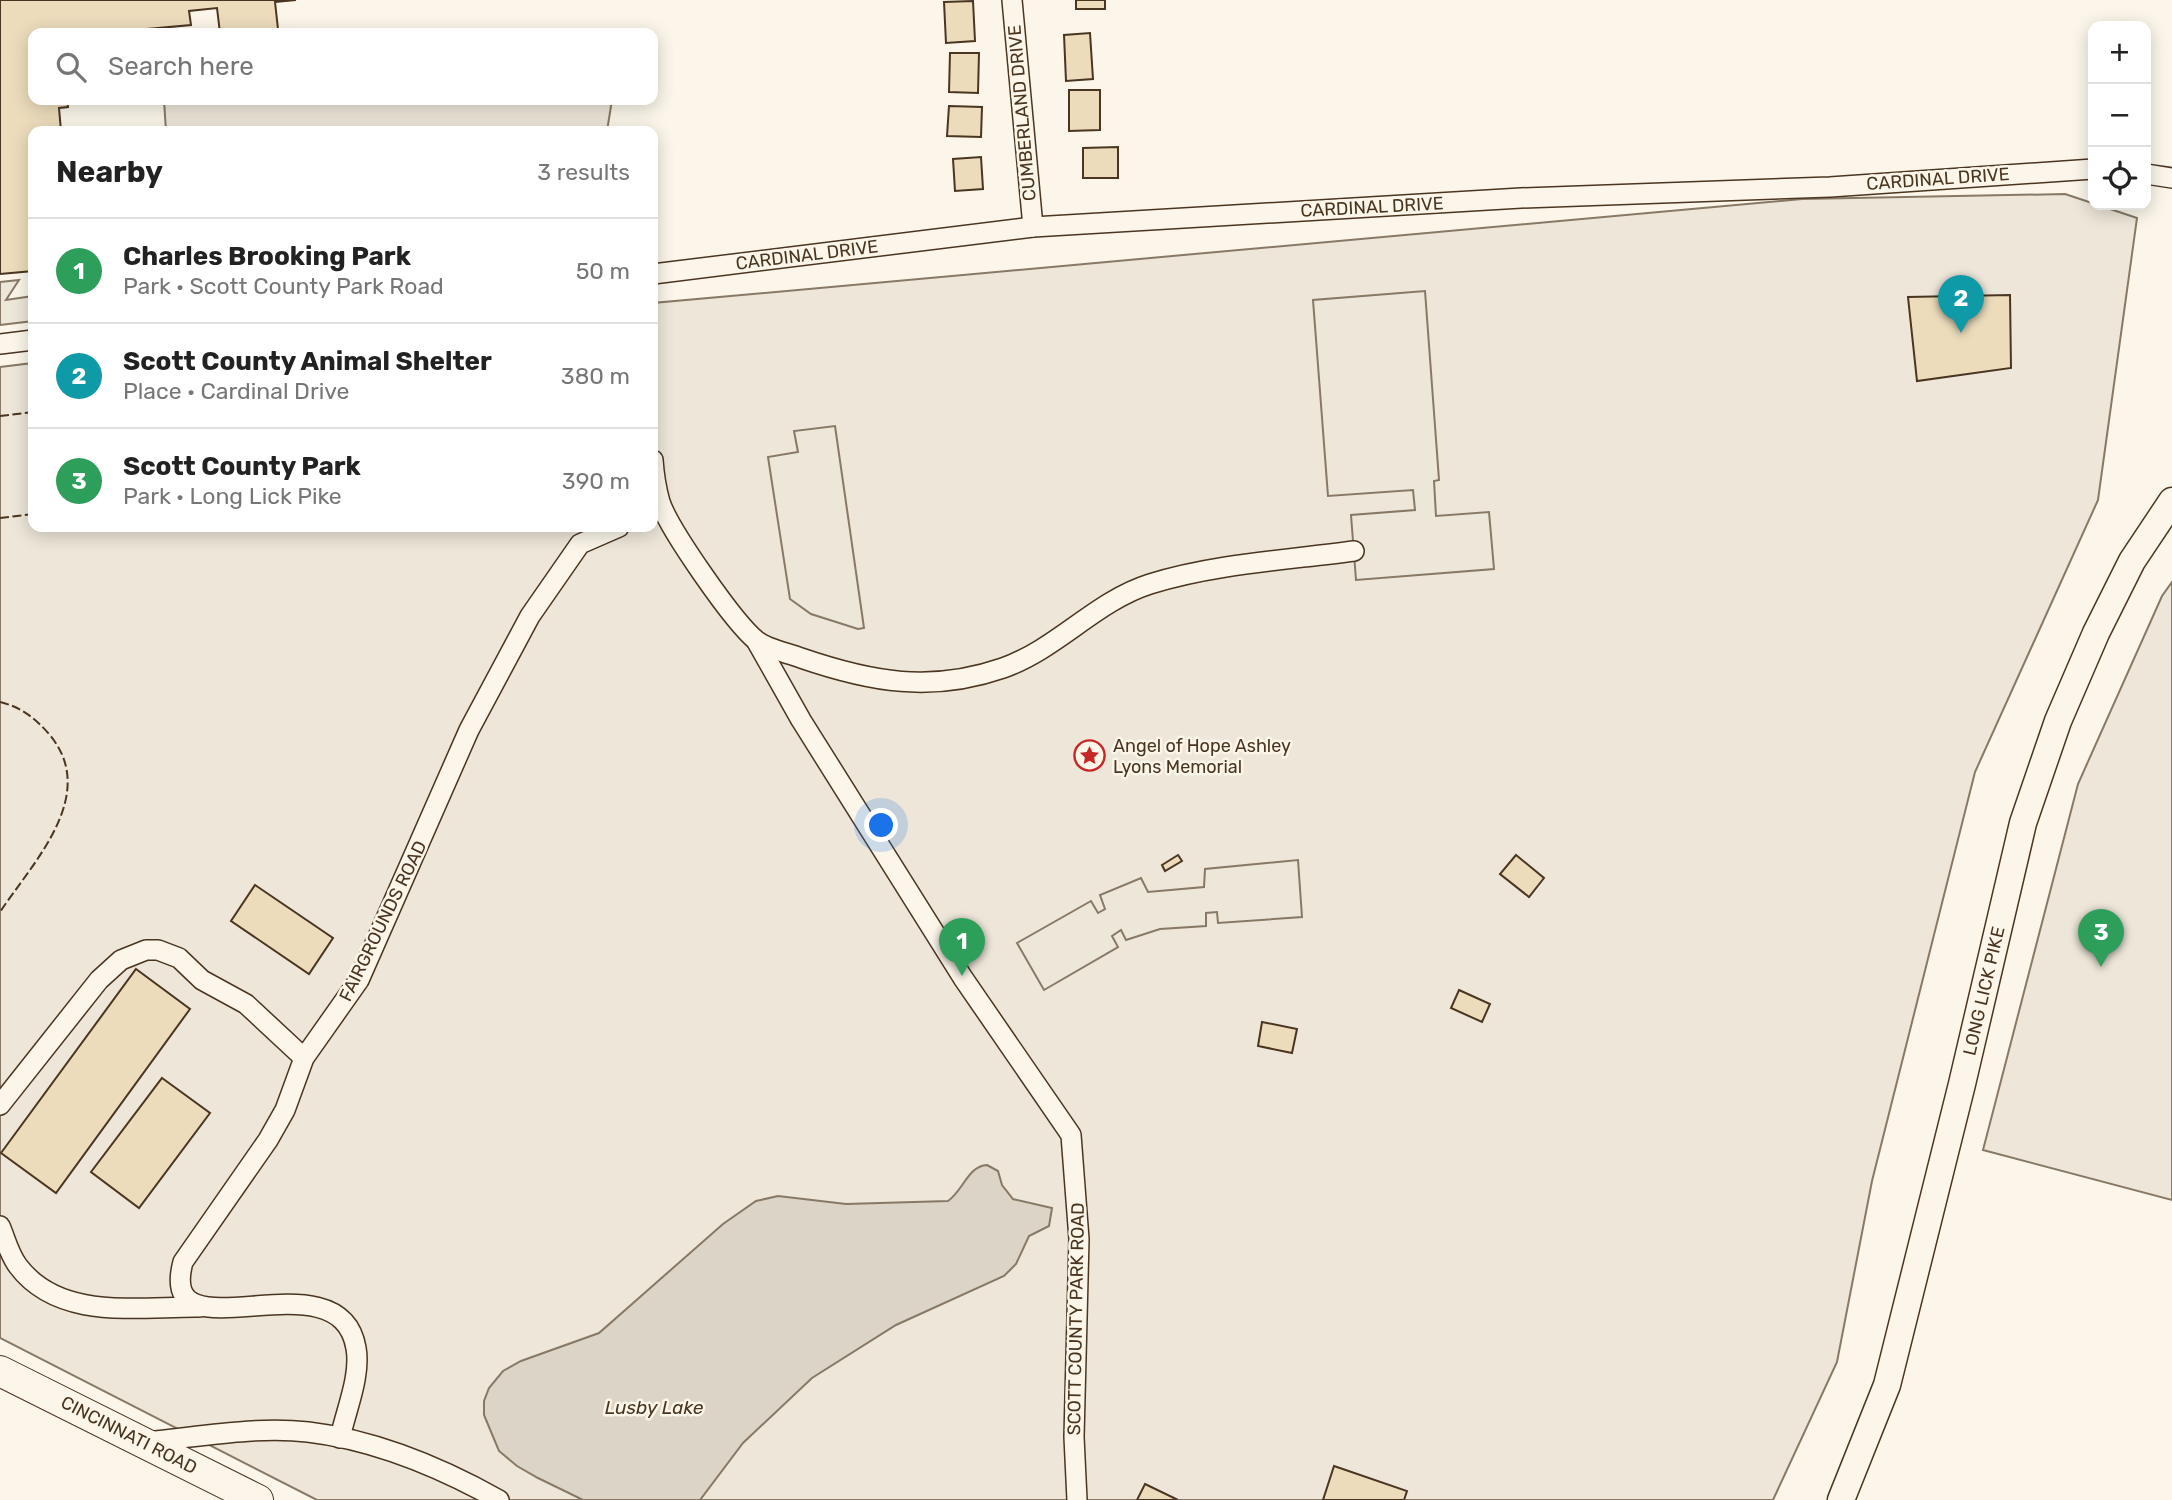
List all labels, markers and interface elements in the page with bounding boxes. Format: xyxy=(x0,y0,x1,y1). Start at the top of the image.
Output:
map controls xyxy=(2088,21,2151,210)
button: + xyxy=(2088,21,2151,84)
street label: CUMBERLAND DRIVE xyxy=(1003,24,1041,202)
search box xyxy=(28,28,658,105)
icon: search xyxy=(52,48,90,86)
text: Search here xyxy=(108,51,254,82)
button: − xyxy=(2088,84,2151,147)
button: locate xyxy=(2088,147,2151,210)
text: Nearby xyxy=(56,154,163,190)
text: 3 results xyxy=(537,158,630,186)
street label: CARDINAL DRIVE xyxy=(1866,163,2010,195)
street label: CARDINAL DRIVE xyxy=(1300,192,1444,222)
street label: CARDINAL DRIVE xyxy=(734,235,880,275)
text: Charles Brooking Park xyxy=(123,241,411,272)
text: 1 xyxy=(73,257,85,285)
text: 50 m xyxy=(576,257,630,285)
text: Park · Scott County Park Road xyxy=(123,272,444,300)
pin: 2 xyxy=(1938,275,1984,333)
text: Scott County Animal Shelter xyxy=(123,346,492,377)
text: 2 xyxy=(72,362,86,390)
text: 380 m xyxy=(561,362,630,390)
text: Place · Cardinal Drive xyxy=(123,377,349,405)
text: Scott County Park xyxy=(123,451,361,482)
text: 3 xyxy=(71,467,87,495)
text: 390 m xyxy=(562,467,630,495)
text: Park · Long Lick Pike xyxy=(123,482,342,510)
place label: Angel of Hope Ashley Lyons Memorial xyxy=(1113,735,1291,778)
place icon: Angel of Hope Ashley Lyons Memorial xyxy=(1073,739,1107,773)
your location xyxy=(864,808,898,842)
street label: FAIRGROUNDS ROAD xyxy=(335,837,431,1005)
pin: 3 xyxy=(2078,909,2124,967)
pin: 1 xyxy=(939,918,985,976)
street label: LONG LICK PIKE xyxy=(1958,924,2010,1058)
street label: SCOTT COUNTY PARK ROAD xyxy=(1063,1202,1089,1436)
street label: CINCINNATI ROAD xyxy=(57,1391,201,1479)
water label: Lusby Lake xyxy=(605,1396,704,1419)

